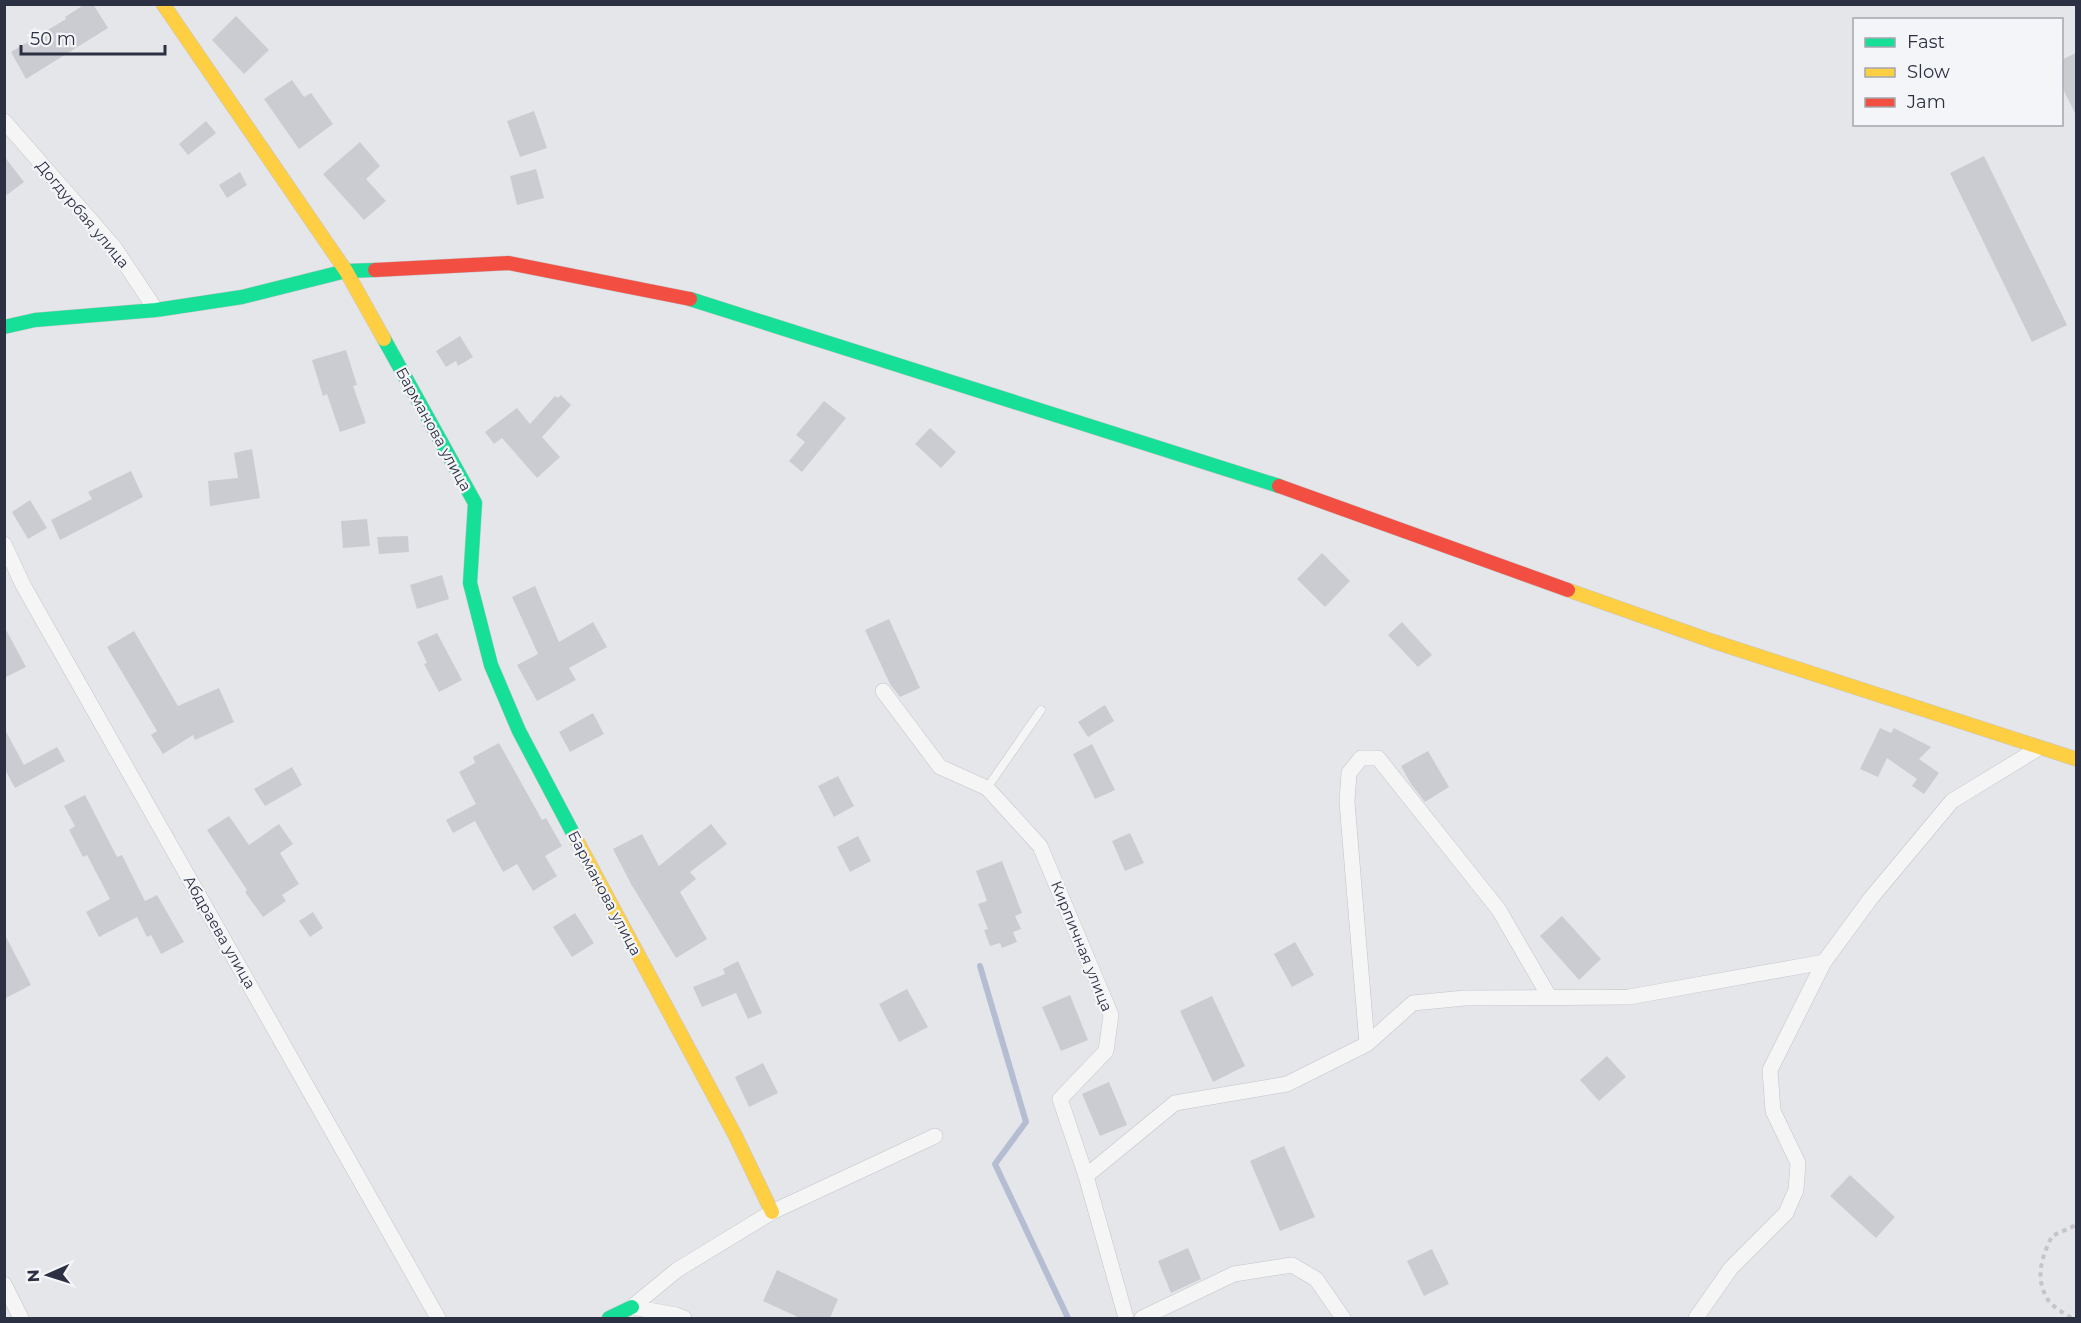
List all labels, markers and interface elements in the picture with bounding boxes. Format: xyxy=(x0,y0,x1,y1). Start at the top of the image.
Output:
scale bar xyxy=(21,18,165,56)
legend xyxy=(1853,18,2063,126)
text: 50 m xyxy=(30,28,76,50)
text: Fast xyxy=(1907,31,1945,53)
text: Slow xyxy=(1907,61,1950,83)
text: Jam xyxy=(1906,91,1946,113)
street label: Догдурбая улица xyxy=(32,156,134,272)
street label: Барманова улица xyxy=(392,364,476,494)
street label: Барманова улица xyxy=(564,827,646,959)
street label: Абдраева улица xyxy=(180,872,260,992)
street label: Кирпичная улица xyxy=(1047,878,1117,1014)
north arrow xyxy=(18,1245,78,1305)
text: N xyxy=(24,1269,43,1283)

